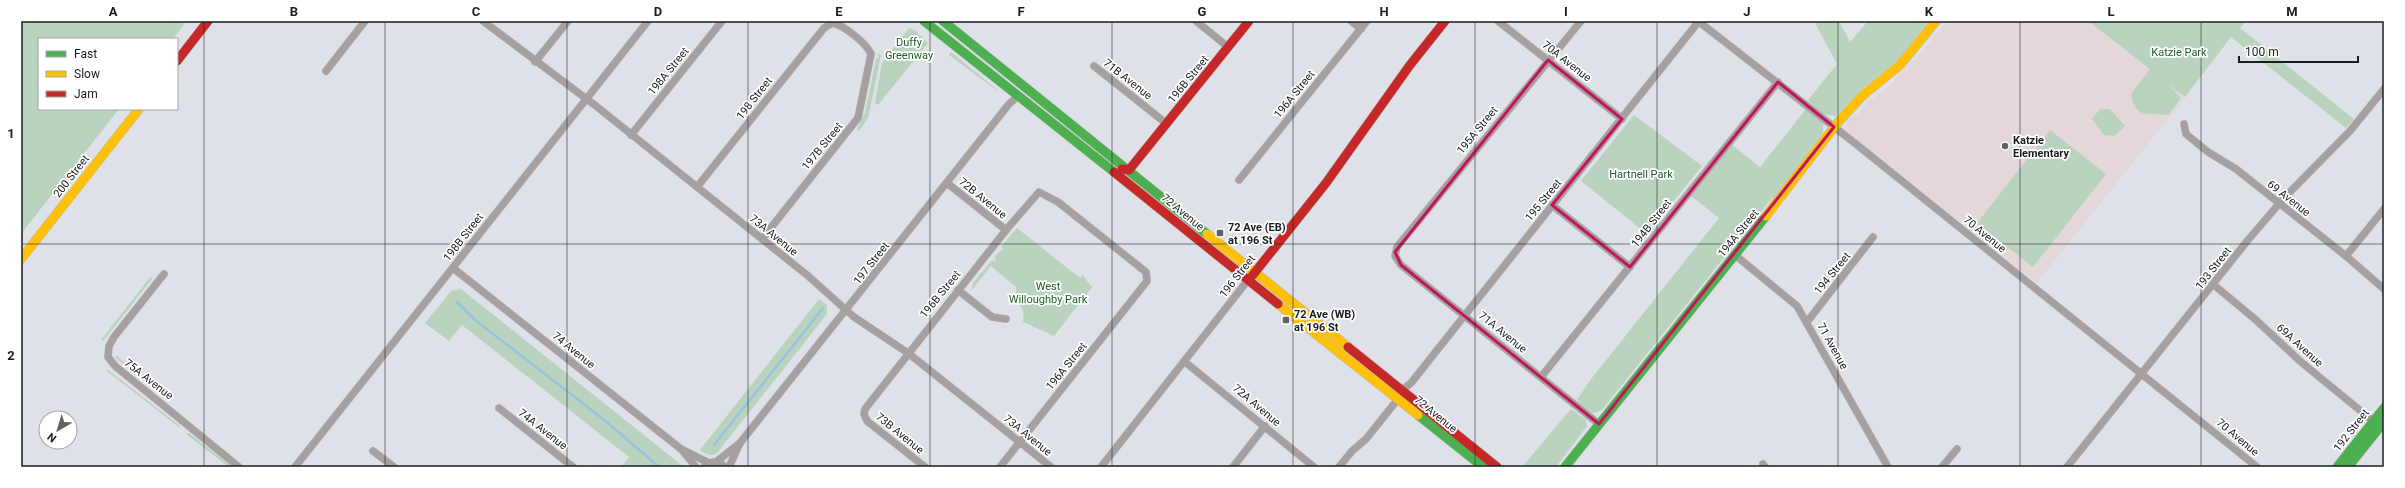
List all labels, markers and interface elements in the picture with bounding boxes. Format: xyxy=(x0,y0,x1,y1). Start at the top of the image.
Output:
text: A xyxy=(109,4,118,19)
text: B xyxy=(290,4,298,19)
text: C xyxy=(472,4,481,19)
text: D xyxy=(654,4,662,19)
text: E xyxy=(835,4,843,19)
text: F xyxy=(1017,4,1025,19)
text: G xyxy=(1198,4,1207,19)
text: H xyxy=(1379,4,1389,19)
text: I xyxy=(1564,4,1568,19)
text: J xyxy=(1743,4,1751,19)
text: K xyxy=(1925,4,1934,19)
text: L xyxy=(2107,4,2115,19)
text: M xyxy=(2286,4,2298,19)
park label: Duffy Greenway xyxy=(885,36,934,62)
legend xyxy=(38,38,178,110)
street label: 70A Avenue xyxy=(1540,38,1594,85)
scale bar xyxy=(2239,38,2358,64)
street label: 198A Street xyxy=(645,45,692,98)
text: 100 m xyxy=(2245,45,2279,59)
park label: Katzie Park xyxy=(2151,46,2207,59)
text: Fast xyxy=(74,47,97,61)
street label: 196B Street xyxy=(1165,53,1212,106)
street label: 71B Avenue xyxy=(1101,56,1155,102)
text: Slow xyxy=(74,67,100,81)
street label: 196A Street xyxy=(1271,68,1318,121)
street label: 198 Street xyxy=(734,74,775,122)
text: Jam xyxy=(74,87,98,101)
street label: 195A Street xyxy=(1454,104,1501,157)
street label: 197B Street xyxy=(799,120,846,173)
text: 1 xyxy=(7,126,15,141)
place label: Katzie Elementary xyxy=(2013,134,2069,160)
marker: Katzie Elementary xyxy=(2000,141,2010,151)
street label: 200 Street xyxy=(51,152,92,200)
park label: Hartnell Park xyxy=(1609,168,1673,181)
street label: 72B Avenue xyxy=(956,175,1009,222)
street label: 195 Street xyxy=(1523,176,1565,224)
street label: 69 Avenue xyxy=(2265,178,2313,219)
street label: 72 Avenue xyxy=(1159,191,1207,234)
street label: 194B Street xyxy=(1629,196,1674,250)
street label: 194A Street xyxy=(1715,207,1762,260)
street label: 198B Street xyxy=(441,210,486,264)
street label: 73A Avenue xyxy=(747,212,801,259)
street label: 70 Avenue xyxy=(1961,213,2009,256)
place label: 72 Ave (EB) at 196 St xyxy=(1228,221,1286,247)
marker: 72 Ave (EB) at 196 St xyxy=(1215,228,1225,238)
street label: 197 Street xyxy=(851,239,892,287)
street label: 193 Street xyxy=(2193,244,2234,292)
street label: 194 Street xyxy=(1812,249,1854,297)
street label: 196 Street xyxy=(1217,252,1258,300)
street label: 196B Street xyxy=(917,268,964,321)
park label: West Willoughby Park xyxy=(1009,280,1088,306)
place label: 72 Ave (WB) at 196 St xyxy=(1294,308,1355,334)
street label: 71A Avenue xyxy=(1476,309,1530,356)
marker: 72 Ave (WB) at 196 St xyxy=(1281,315,1291,325)
street label: 71 Avenue xyxy=(1814,321,1851,372)
street label: 69A Avenue xyxy=(2274,321,2326,370)
street label: 74 Avenue xyxy=(550,329,598,372)
street label: 196A Street xyxy=(1043,340,1090,393)
text: 2 xyxy=(7,348,15,363)
street label: 75A Avenue xyxy=(122,356,176,403)
street label: 72A Avenue xyxy=(1230,382,1283,429)
street label: 72 Avenue xyxy=(1412,393,1460,436)
street label: 74A Avenue xyxy=(516,406,570,453)
street label: 192 Street xyxy=(2331,406,2372,454)
north arrow xyxy=(38,410,78,450)
street label: 73B Avenue xyxy=(873,410,926,457)
street label: 73A Avenue xyxy=(1001,412,1055,459)
street label: 70 Avenue xyxy=(2214,416,2262,459)
text: N xyxy=(45,430,59,445)

